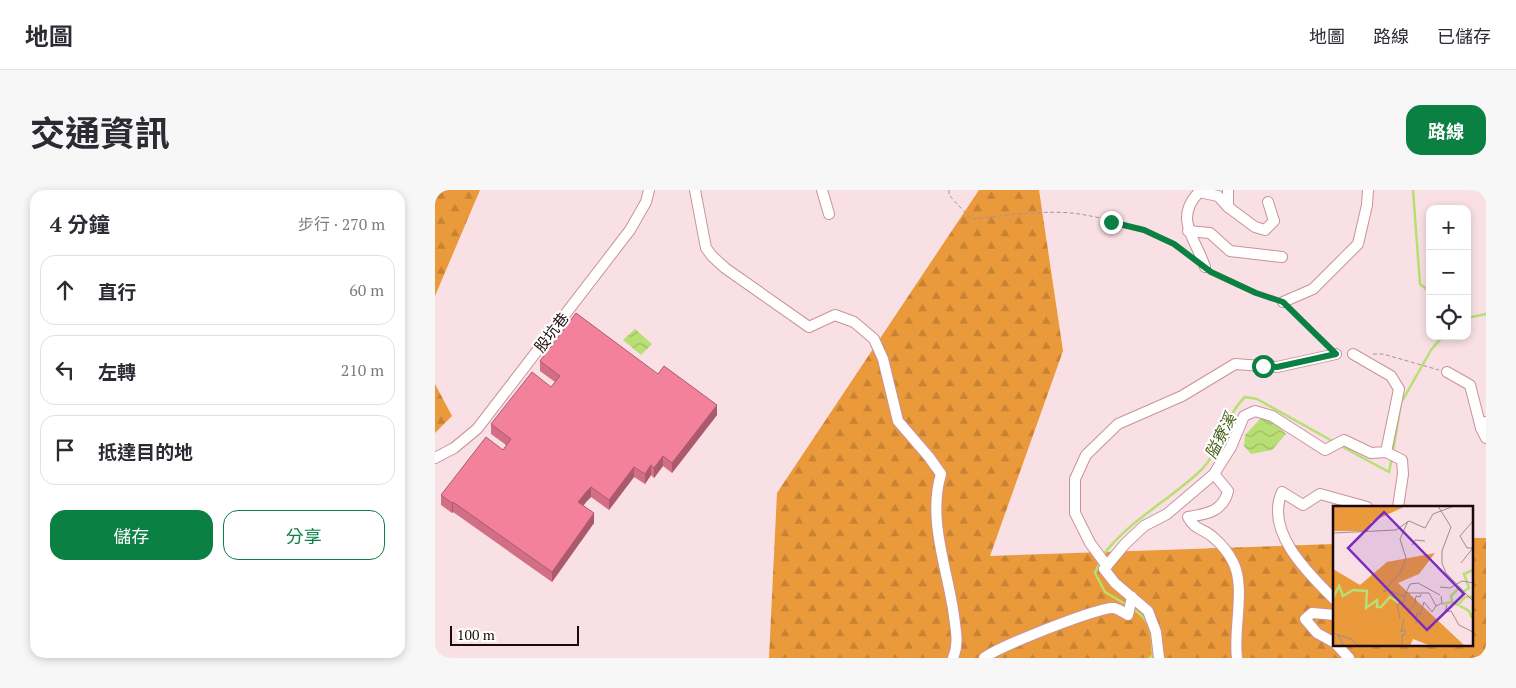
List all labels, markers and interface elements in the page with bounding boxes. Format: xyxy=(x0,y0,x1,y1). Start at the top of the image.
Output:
text: 地圖 xyxy=(25,20,73,52)
text: 地圖 xyxy=(1309,24,1345,48)
text: 路線 xyxy=(1373,24,1409,48)
text: 已儲存 xyxy=(1437,24,1491,48)
button: 路線 xyxy=(1406,105,1486,155)
text: 交通資訊 xyxy=(30,110,170,156)
map controls xyxy=(1426,205,1471,340)
button: + xyxy=(1426,205,1471,250)
text: 4 分鐘 xyxy=(50,210,110,238)
route end xyxy=(1100,211,1123,234)
text: 步行 · 270 m xyxy=(298,213,385,235)
button: − xyxy=(1426,250,1471,295)
icon: ahead xyxy=(51,276,79,304)
text: 直行 xyxy=(98,279,136,304)
text: 60 m xyxy=(349,279,384,301)
button: locate xyxy=(1426,295,1471,340)
street label: 股坑巷 xyxy=(529,308,573,356)
route start xyxy=(1252,355,1275,378)
icon: left xyxy=(51,356,79,384)
text: 左轉 xyxy=(98,359,136,384)
text: 210 m xyxy=(341,359,384,381)
water label: 隘寮溪 xyxy=(1199,408,1242,462)
icon: arrive xyxy=(51,436,79,464)
text: 抵達目的地 xyxy=(98,439,193,464)
inset map xyxy=(1333,506,1473,646)
button: 儲存 xyxy=(50,510,213,560)
button: 分享 xyxy=(223,510,385,560)
scale bar xyxy=(450,623,579,646)
text: 100 m xyxy=(457,625,495,644)

